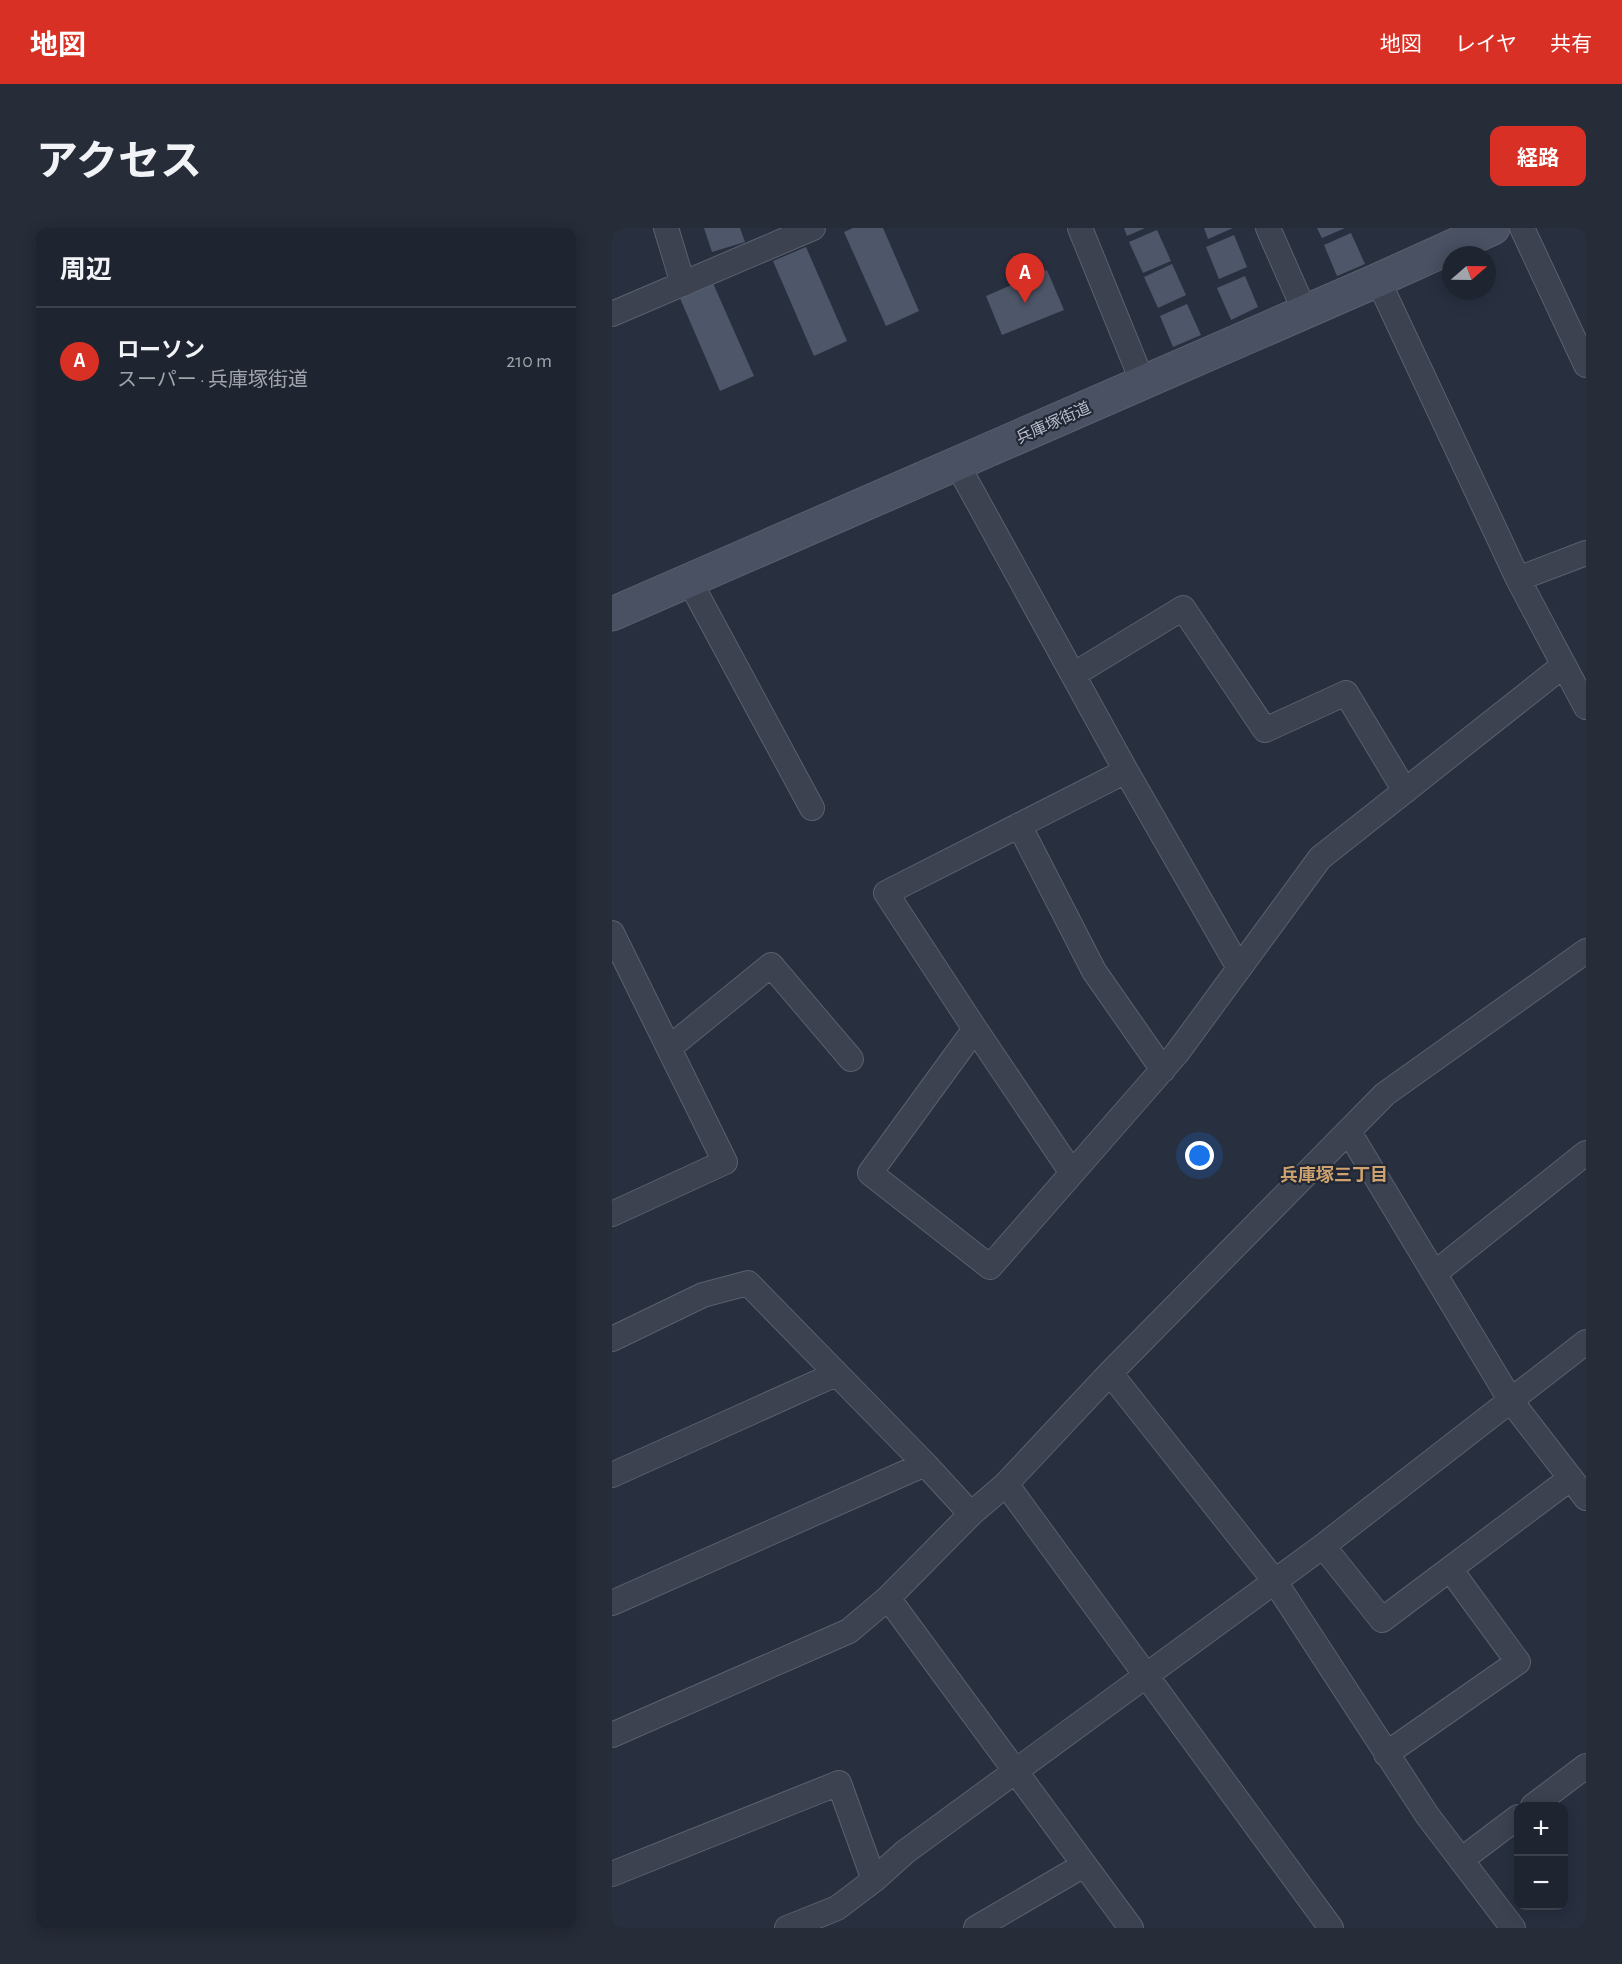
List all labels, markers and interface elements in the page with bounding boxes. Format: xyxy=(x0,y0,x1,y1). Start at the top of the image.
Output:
text: 地図 xyxy=(30,32,86,60)
text: 地図 xyxy=(1380,34,1422,55)
text: レイヤ xyxy=(1455,34,1517,55)
text: 共有 xyxy=(1550,34,1592,55)
button: 経路 xyxy=(1490,126,1586,186)
text: アクセス xyxy=(36,141,202,183)
north arrow xyxy=(1442,246,1496,300)
pin: A xyxy=(1006,254,1044,303)
text: 周辺 xyxy=(60,257,112,283)
text: ローソン xyxy=(117,339,205,361)
text: A xyxy=(74,351,86,371)
text: 210 m xyxy=(506,351,552,371)
text: スーパー · 兵庫塚街道 xyxy=(117,370,308,390)
street label: 兵庫塚街道 xyxy=(1013,398,1093,446)
your location xyxy=(1185,1141,1214,1170)
district label: 兵庫塚三丁目 xyxy=(1280,1165,1388,1185)
map controls xyxy=(1514,1802,1568,1910)
button: + xyxy=(1514,1802,1568,1856)
button: − xyxy=(1514,1856,1568,1910)

